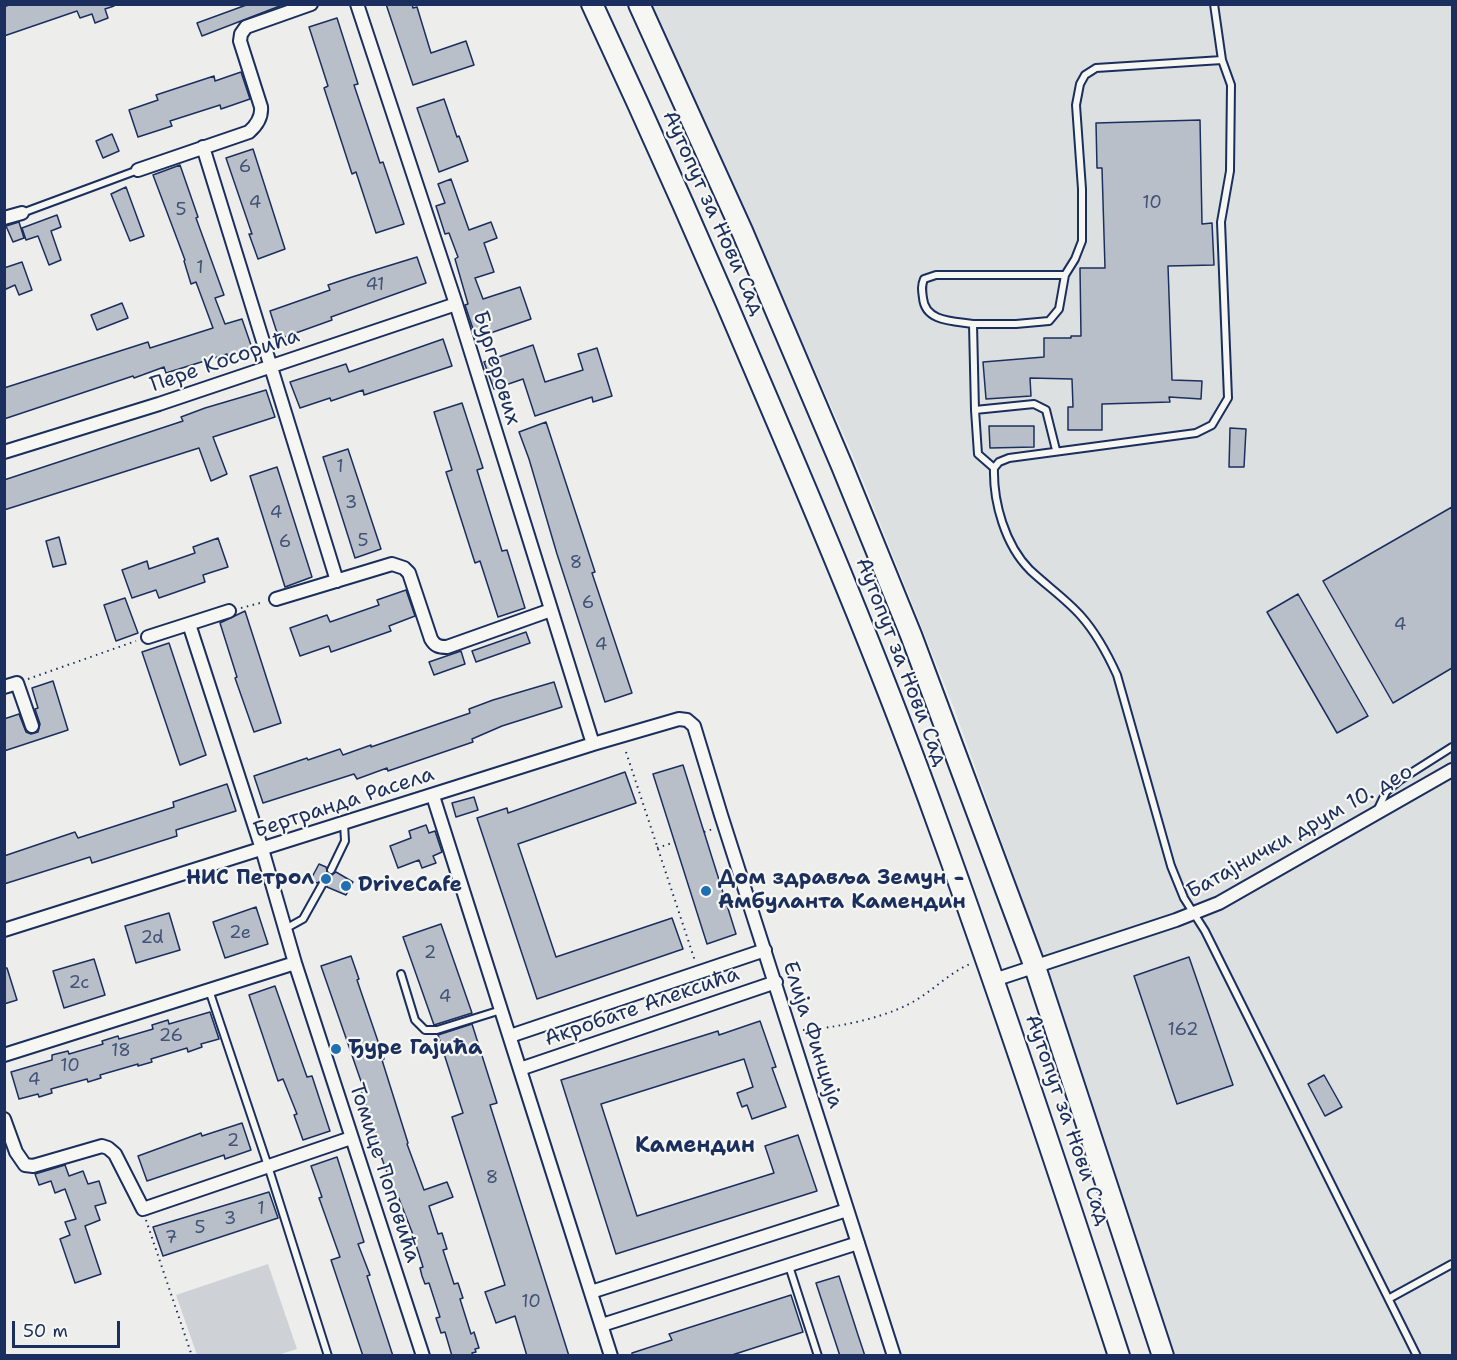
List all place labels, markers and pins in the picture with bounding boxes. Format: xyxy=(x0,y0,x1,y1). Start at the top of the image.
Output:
place label: НИС Петрол xyxy=(186,866,314,892)
place label: Дом здравља Земун - Амбуланта Камендин xyxy=(718,866,966,916)
marker: НИС Петрол xyxy=(319,872,333,886)
place label: DriveCafe xyxy=(358,873,462,899)
marker: DriveCafe xyxy=(339,879,353,893)
marker: Дом здравља Земун - Амбуланта Камендин xyxy=(699,884,713,898)
place label: Ђуре Гајића xyxy=(348,1036,482,1062)
marker: Ђуре Гајића xyxy=(329,1042,343,1056)

